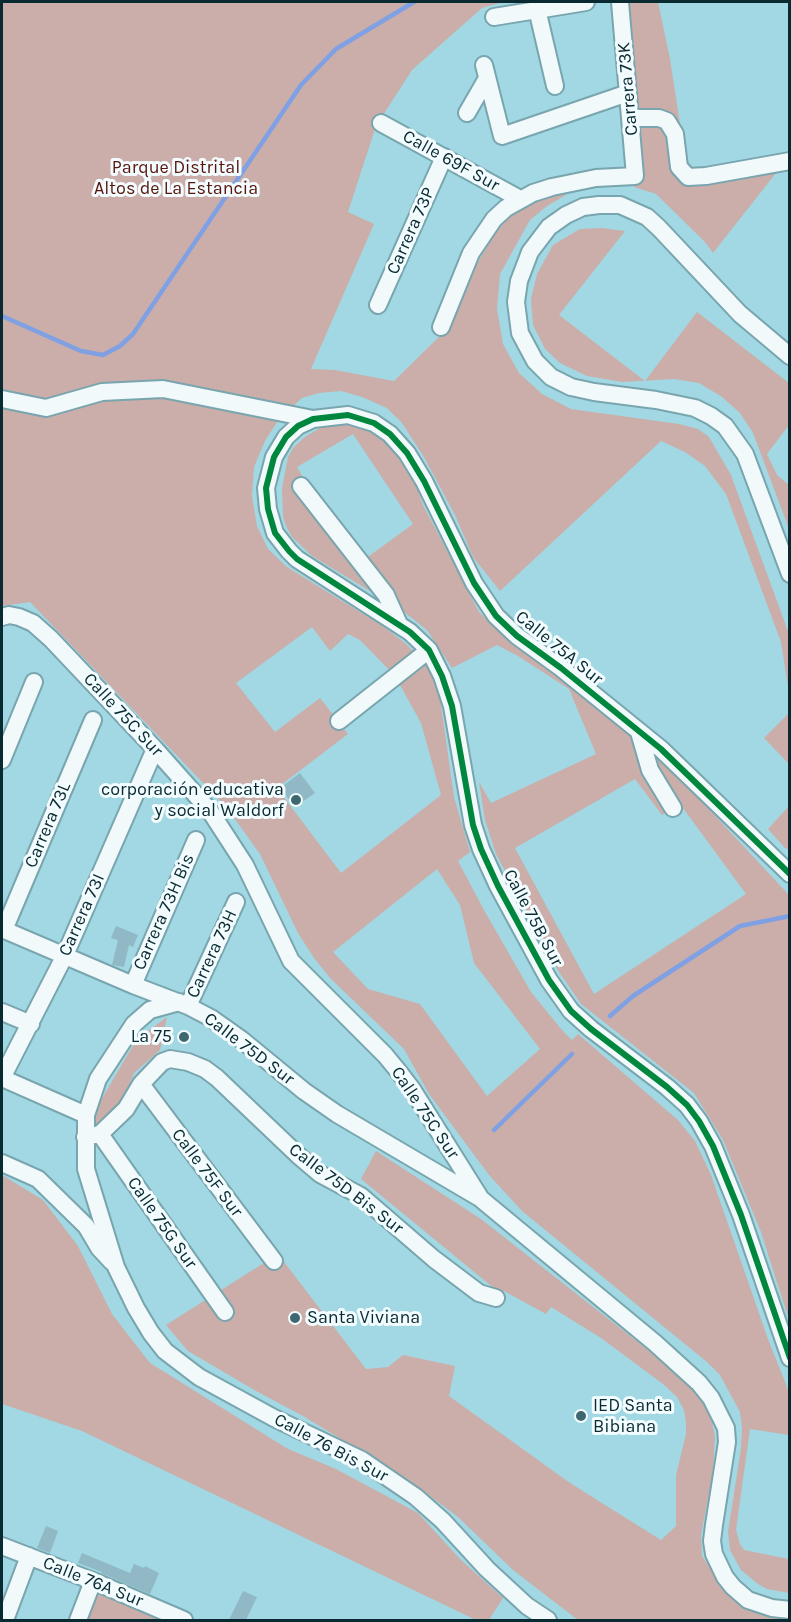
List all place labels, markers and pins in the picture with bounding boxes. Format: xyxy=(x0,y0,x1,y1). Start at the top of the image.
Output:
place label: corporación educativa y social Waldorf xyxy=(101,779,284,822)
marker: corporación educativa y social Waldorf xyxy=(289,793,303,807)
place label: La 75 xyxy=(131,1026,172,1048)
marker: La 75 xyxy=(177,1030,191,1044)
place label: Santa Viviana xyxy=(307,1307,420,1329)
marker: Santa Viviana xyxy=(288,1311,302,1325)
place label: IED Santa Bibiana xyxy=(593,1395,673,1438)
marker: IED Santa Bibiana xyxy=(574,1409,588,1423)

